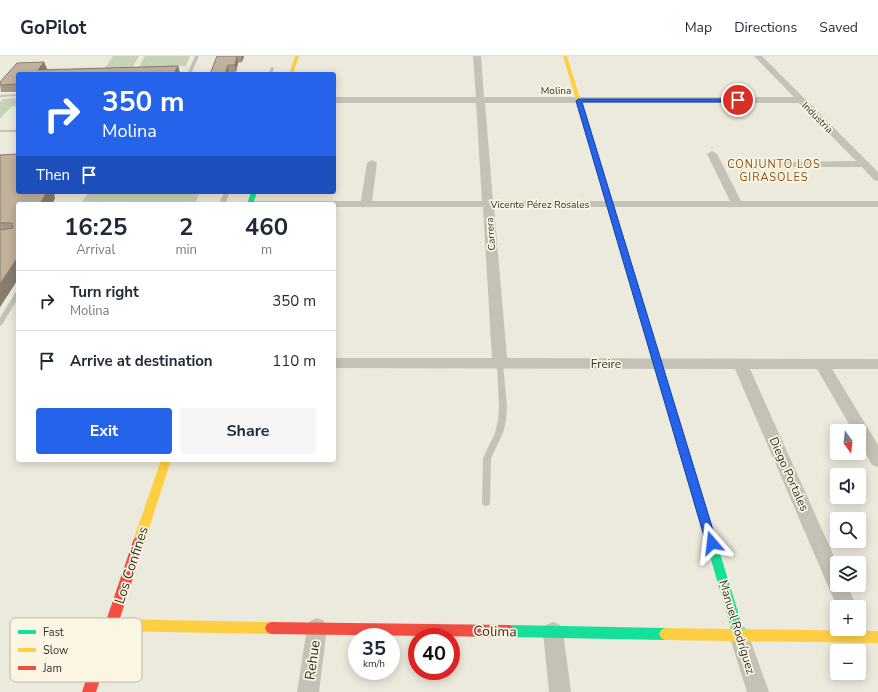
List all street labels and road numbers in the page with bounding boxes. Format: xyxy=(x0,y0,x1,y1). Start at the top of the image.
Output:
street label: Molina xyxy=(541,84,571,98)
street label: Industria xyxy=(799,99,836,136)
street label: Vicente Pérez Rosales xyxy=(490,198,590,212)
street label: Carrera xyxy=(483,217,499,251)
street label: Freire xyxy=(591,356,621,372)
street label: Diego Portales xyxy=(765,434,813,514)
street label: Los Confines xyxy=(110,524,153,606)
street label: Manuel Rodríguez xyxy=(715,578,759,676)
street label: Colima xyxy=(473,622,517,641)
street label: Rehue xyxy=(300,639,325,681)

